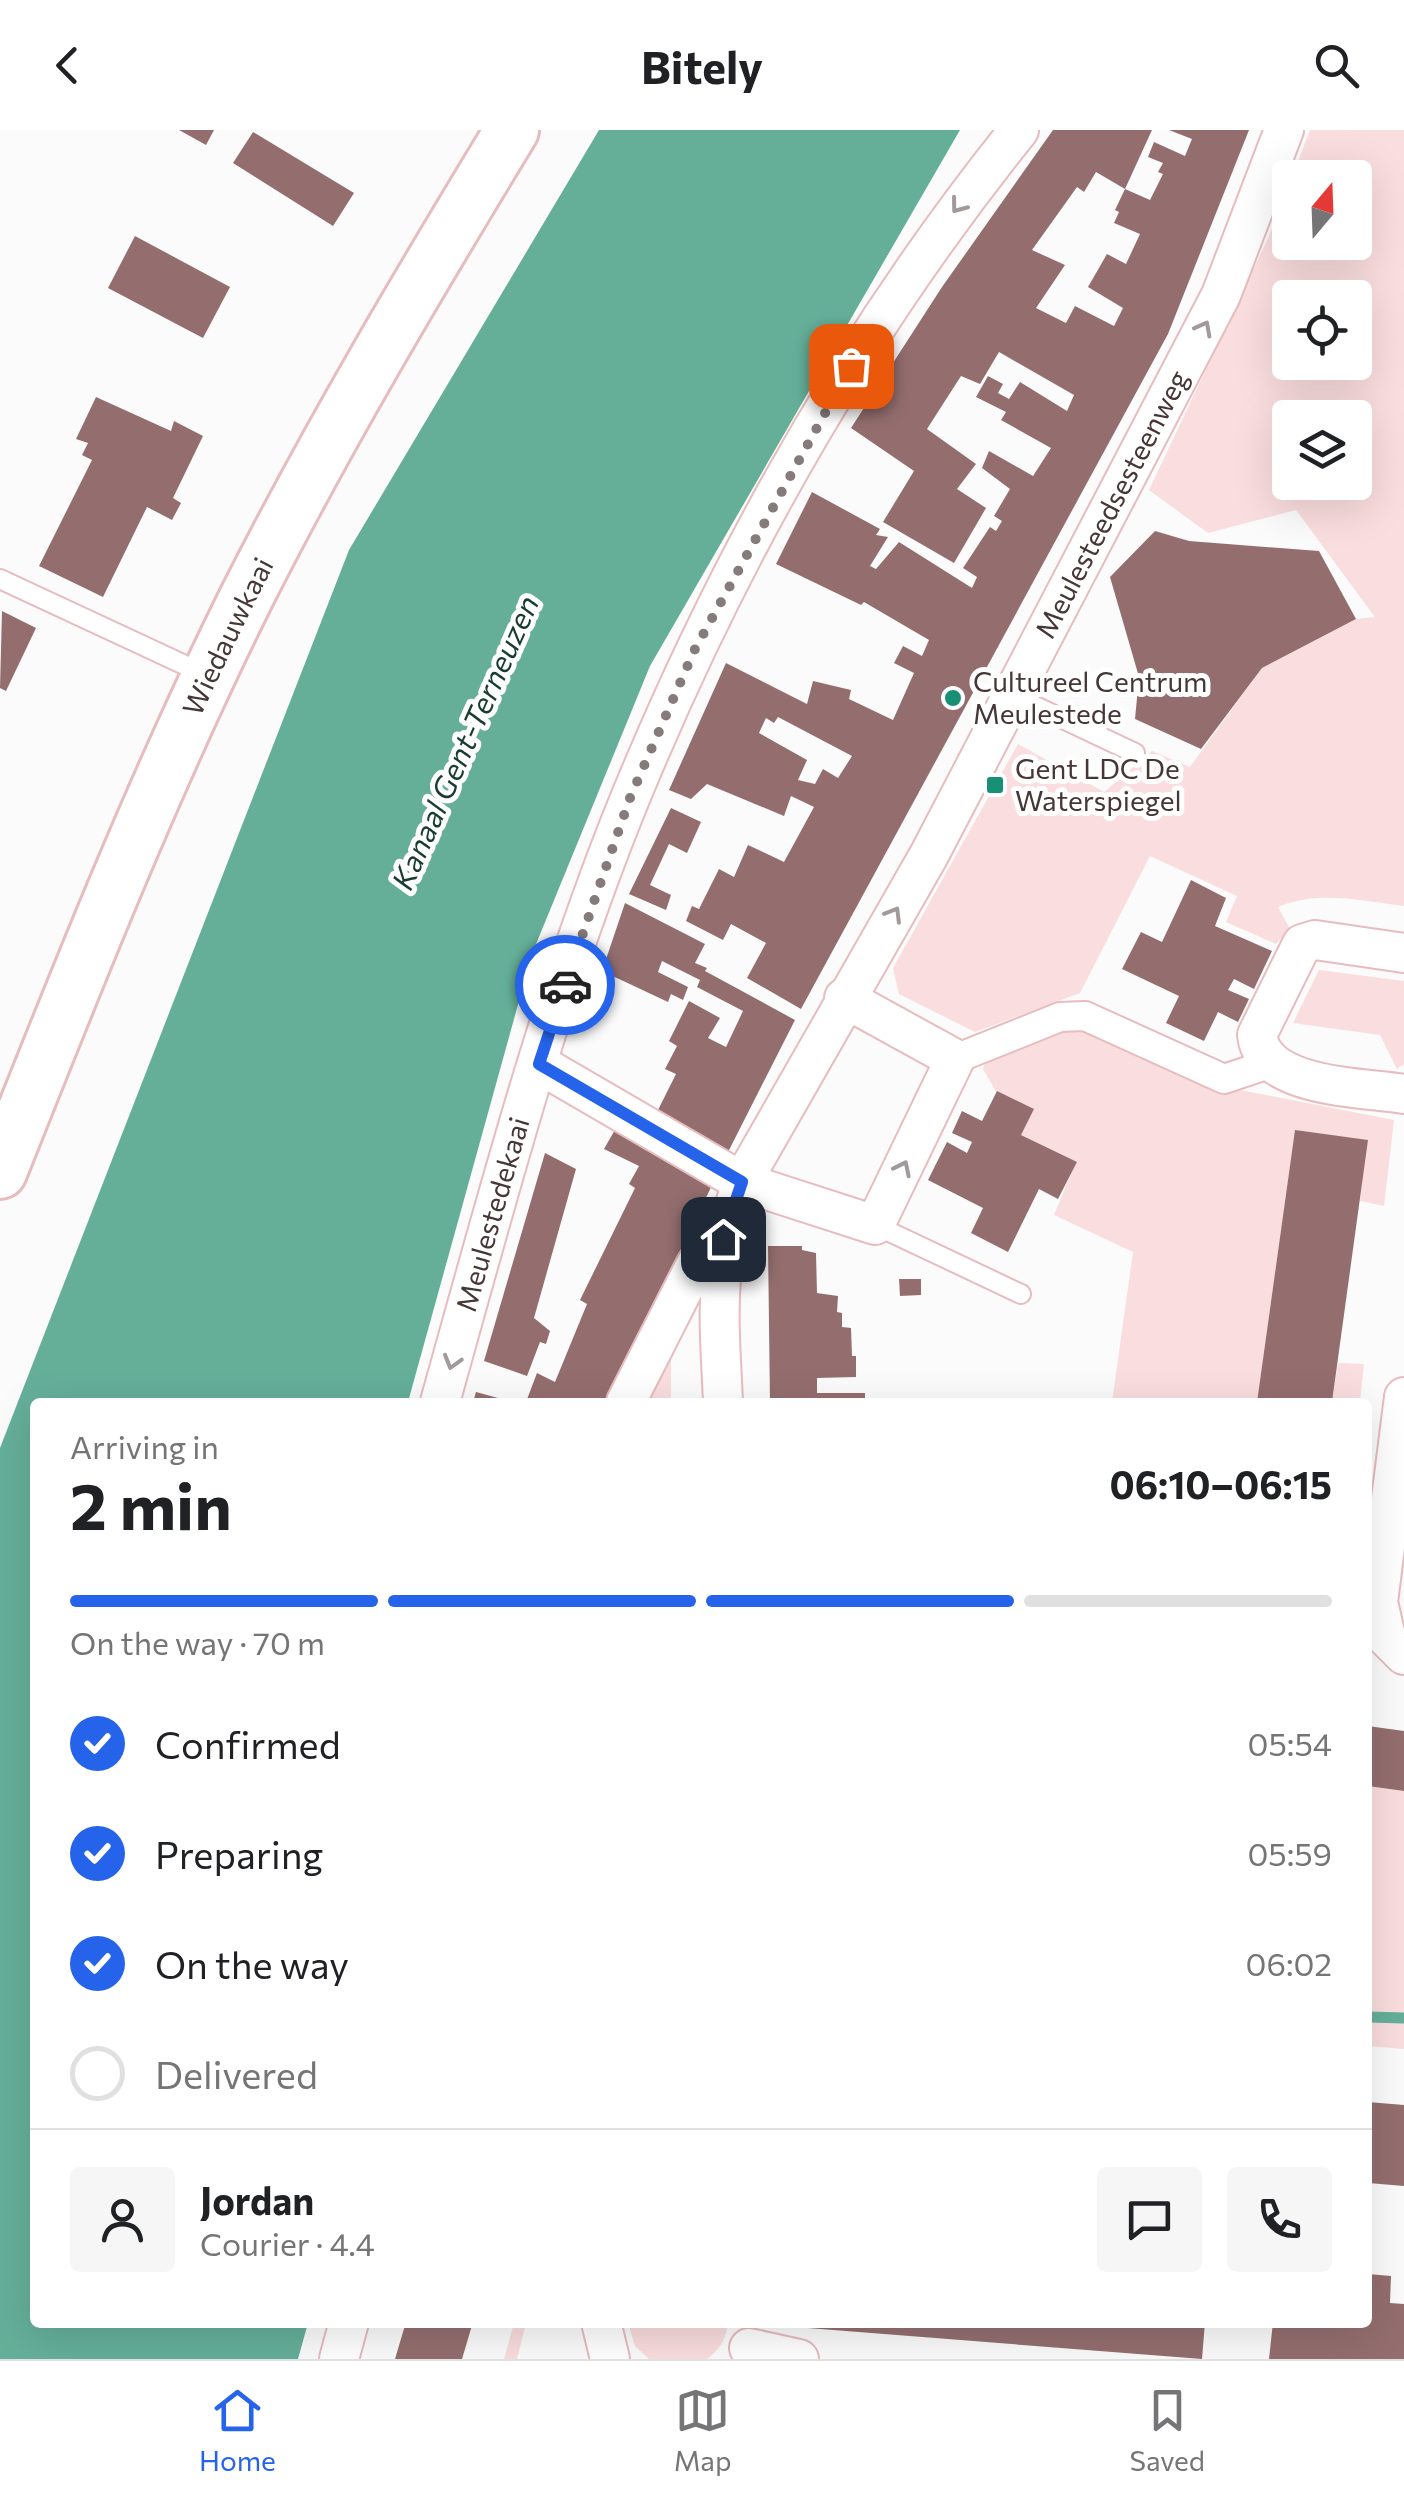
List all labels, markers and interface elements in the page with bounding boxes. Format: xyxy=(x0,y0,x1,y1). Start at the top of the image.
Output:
icon: back xyxy=(40,38,95,93)
text: Bitely xyxy=(641,38,763,93)
icon: search xyxy=(1309,38,1364,93)
north arrow xyxy=(1272,160,1372,260)
map controls xyxy=(1272,160,1372,500)
one-way arrow xyxy=(952,195,970,213)
button: locate xyxy=(1272,280,1372,380)
one-way arrow xyxy=(1192,320,1211,338)
pin xyxy=(809,324,894,409)
icon: bag xyxy=(824,339,879,394)
street label: Meulesteedsesteenweg xyxy=(1027,364,1195,643)
button: layers xyxy=(1272,400,1372,500)
street label: Wiedauwkaai xyxy=(174,552,280,720)
water label: Kanaal Gent-Terneuzen xyxy=(382,589,545,895)
place label: Cultureel Centrum Meulestede xyxy=(973,664,1208,730)
marker: Cultureel Centrum Meulestede xyxy=(942,687,964,709)
place label: Gent LDC De Waterspiegel xyxy=(1015,751,1182,817)
marker: Gent LDC De Waterspiegel xyxy=(984,774,1006,796)
one-way arrow xyxy=(882,907,901,925)
courier xyxy=(515,935,615,1035)
icon: car xyxy=(538,958,593,1013)
street label: Meulestedekaai xyxy=(448,1113,536,1315)
one-way arrow xyxy=(890,1160,910,1178)
pin xyxy=(681,1197,766,1282)
icon: home xyxy=(696,1212,751,1267)
one-way arrow xyxy=(443,1353,464,1370)
text: Arriving in xyxy=(70,1426,219,1466)
text: 06:10–06:15 xyxy=(1109,1460,1332,1507)
text: 2 min xyxy=(70,1464,232,1543)
text: On the way · 70 m xyxy=(70,1622,325,1662)
icon: check xyxy=(70,1716,125,1771)
text: Confirmed xyxy=(155,1720,341,1767)
text: 05:54 xyxy=(1248,1723,1332,1763)
icon: check xyxy=(70,1826,125,1881)
text: Preparing xyxy=(155,1830,323,1877)
text: 05:59 xyxy=(1247,1833,1332,1873)
icon: check xyxy=(70,1936,125,1991)
text: On the way xyxy=(155,1940,349,1987)
text: 06:02 xyxy=(1246,1943,1332,1983)
text: Delivered xyxy=(155,2050,318,2097)
button: person xyxy=(70,2167,175,2272)
button: chat xyxy=(1097,2167,1202,2272)
button: phone xyxy=(1227,2167,1332,2272)
text: Jordan xyxy=(200,2176,314,2223)
text: Courier · 4.4 xyxy=(200,2223,375,2263)
tab: Home xyxy=(199,2383,276,2477)
tab: Map xyxy=(674,2383,732,2477)
tab: Saved xyxy=(1129,2383,1205,2477)

